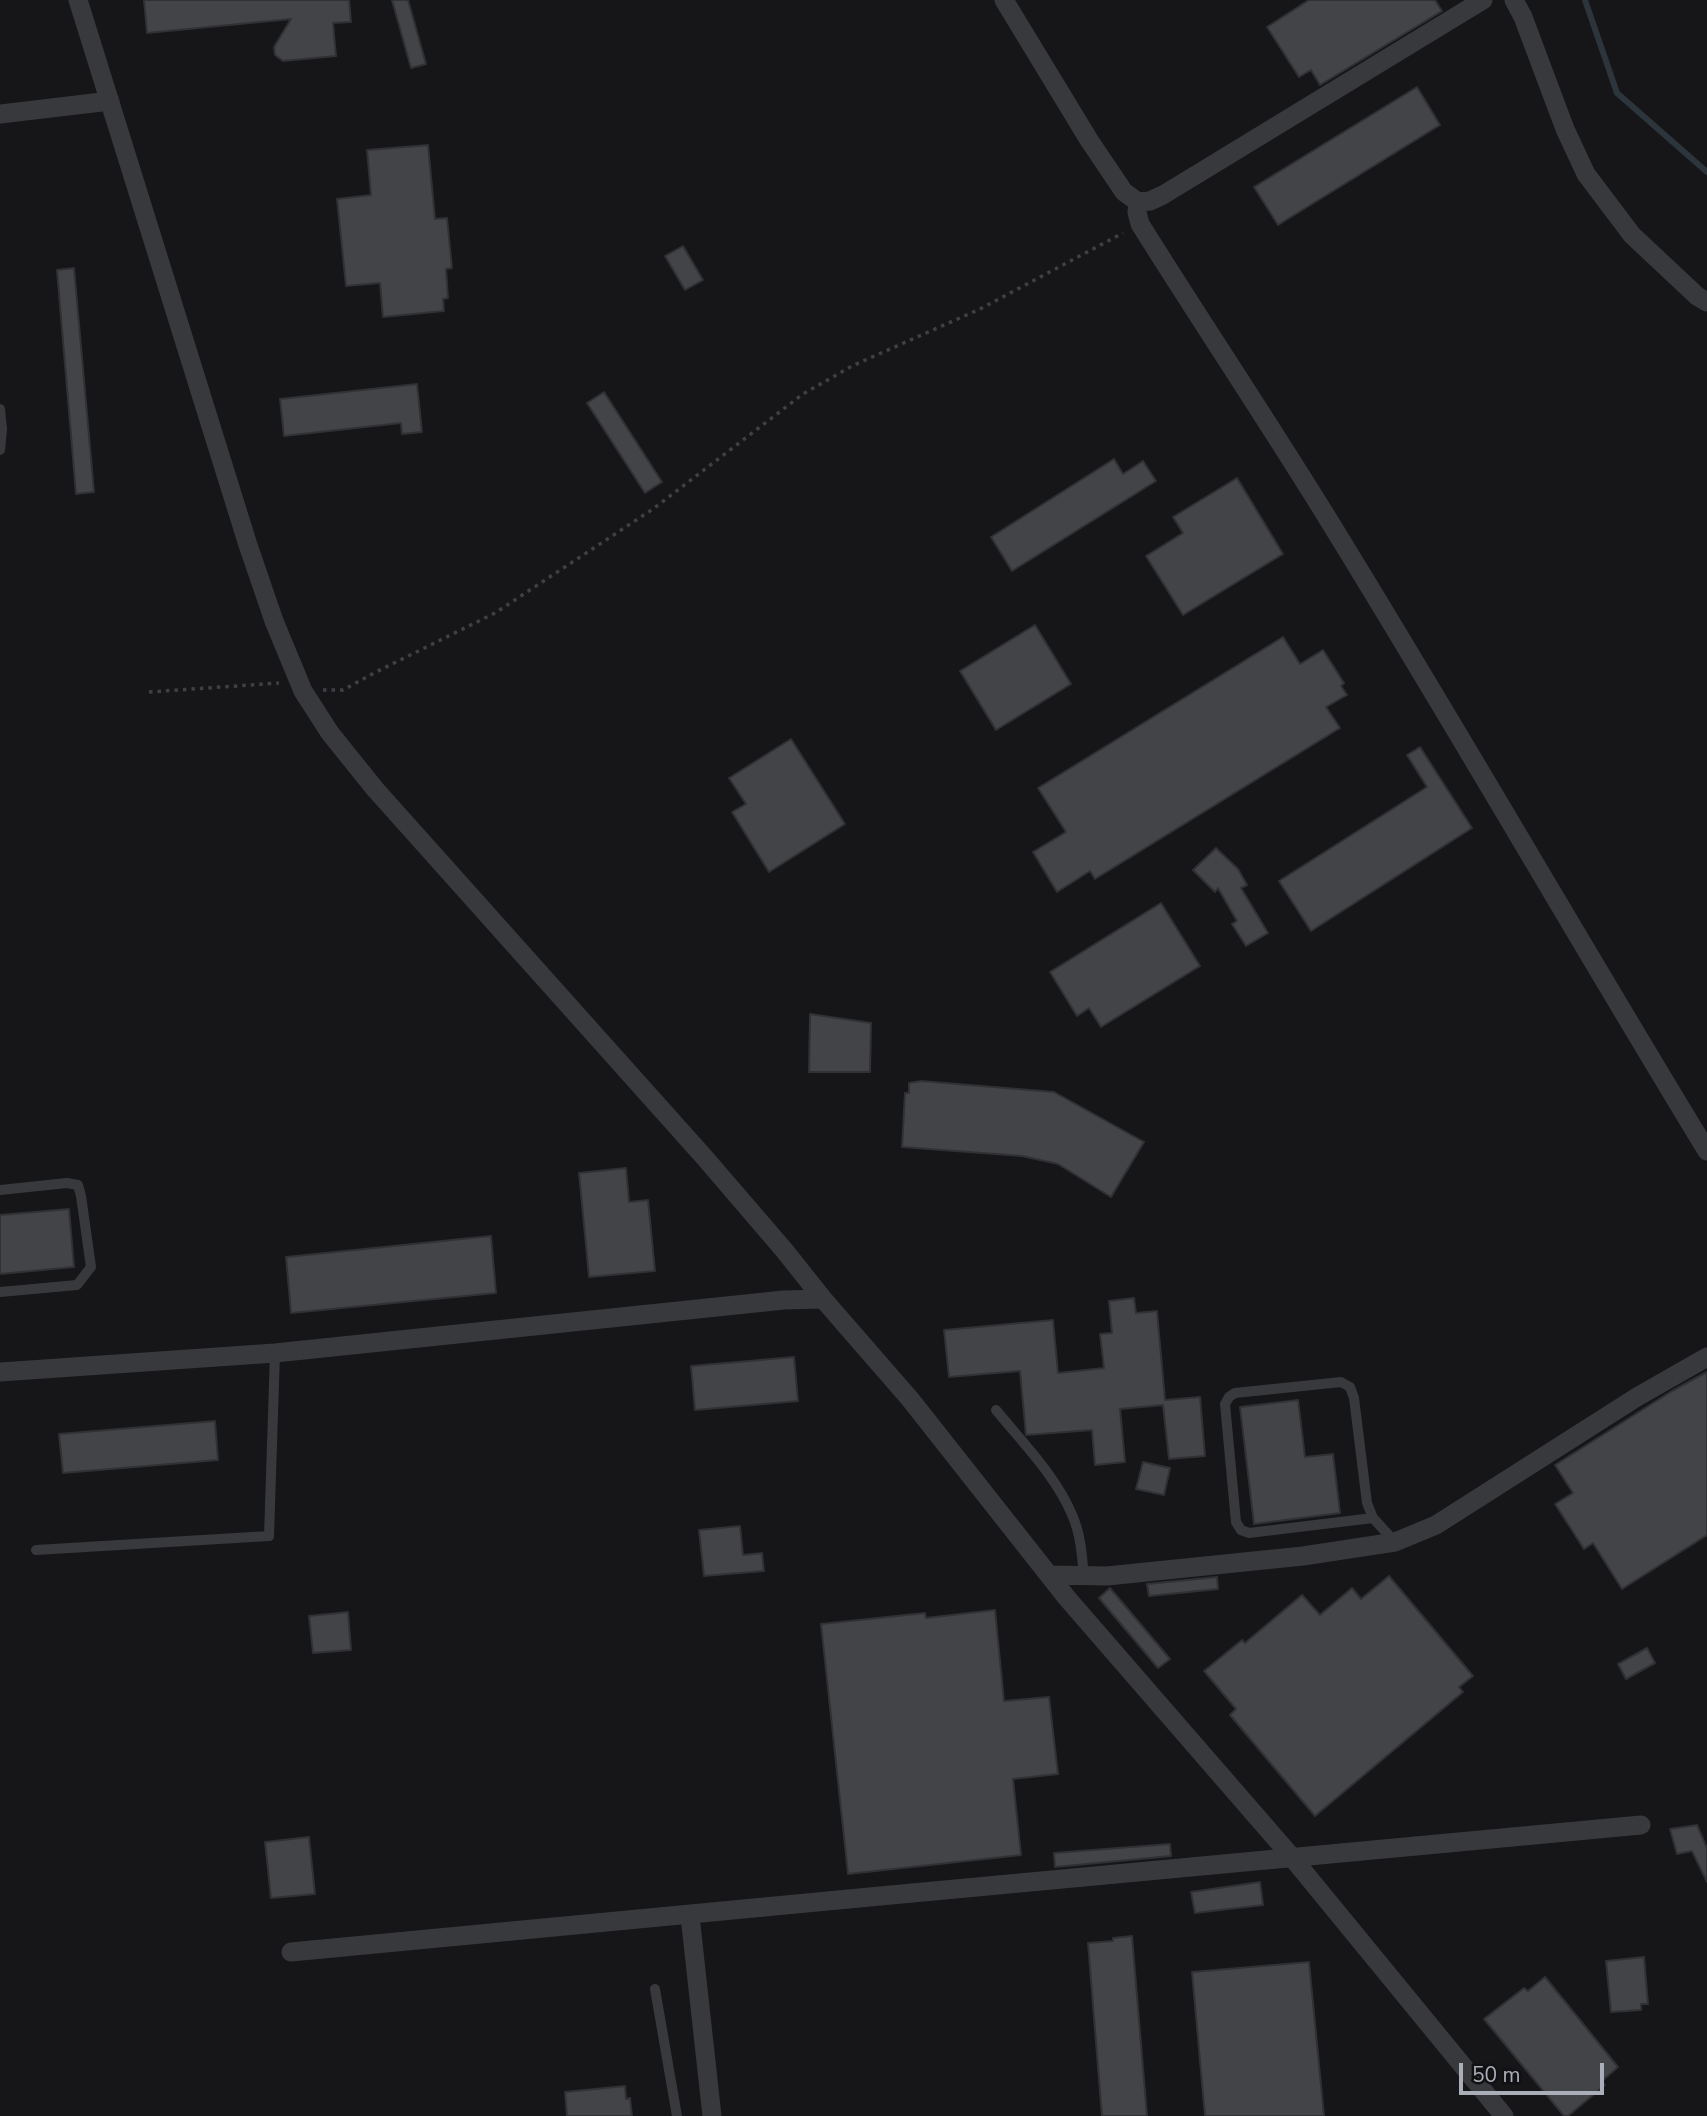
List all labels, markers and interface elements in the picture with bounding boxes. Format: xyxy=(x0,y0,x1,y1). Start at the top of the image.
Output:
scale bar xyxy=(1462,2050,1607,2094)
text: 50 m xyxy=(1472,2061,1521,2089)

